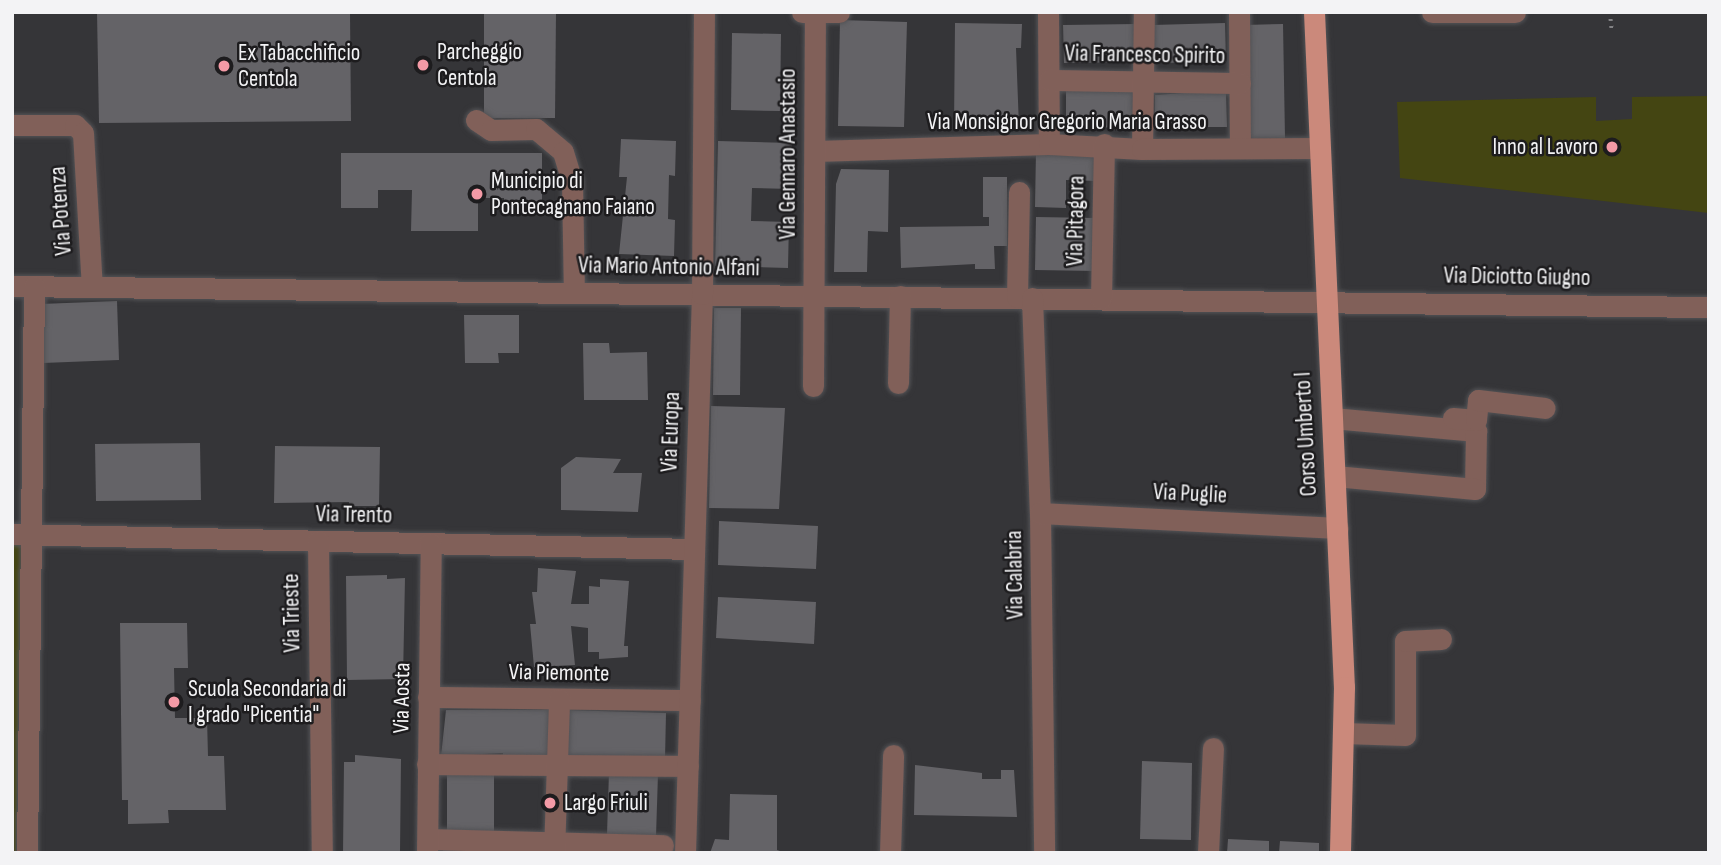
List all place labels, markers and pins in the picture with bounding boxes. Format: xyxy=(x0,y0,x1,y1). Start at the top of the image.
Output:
place label: Parcheggio Centola xyxy=(437,38,522,92)
place label: Ex Tabacchificio Centola xyxy=(238,39,360,93)
marker: Parcheggio Centola xyxy=(415,57,431,73)
marker: Ex Tabacchificio Centola xyxy=(216,58,232,74)
place label: Inno al Lavoro xyxy=(1492,133,1598,161)
marker: Inno al Lavoro xyxy=(1604,139,1620,155)
place label: Municipio di Pontecagnano Faiano xyxy=(491,167,655,221)
marker: Municipio di Pontecagnano Faiano xyxy=(469,186,485,202)
place label: Scuola Secondaria di I grado "Picentia" xyxy=(188,675,346,729)
marker: Scuola Secondaria di I grado "Picentia" xyxy=(166,694,182,710)
place label: Largo Friuli xyxy=(564,789,648,817)
marker: Largo Friuli xyxy=(542,795,558,811)

